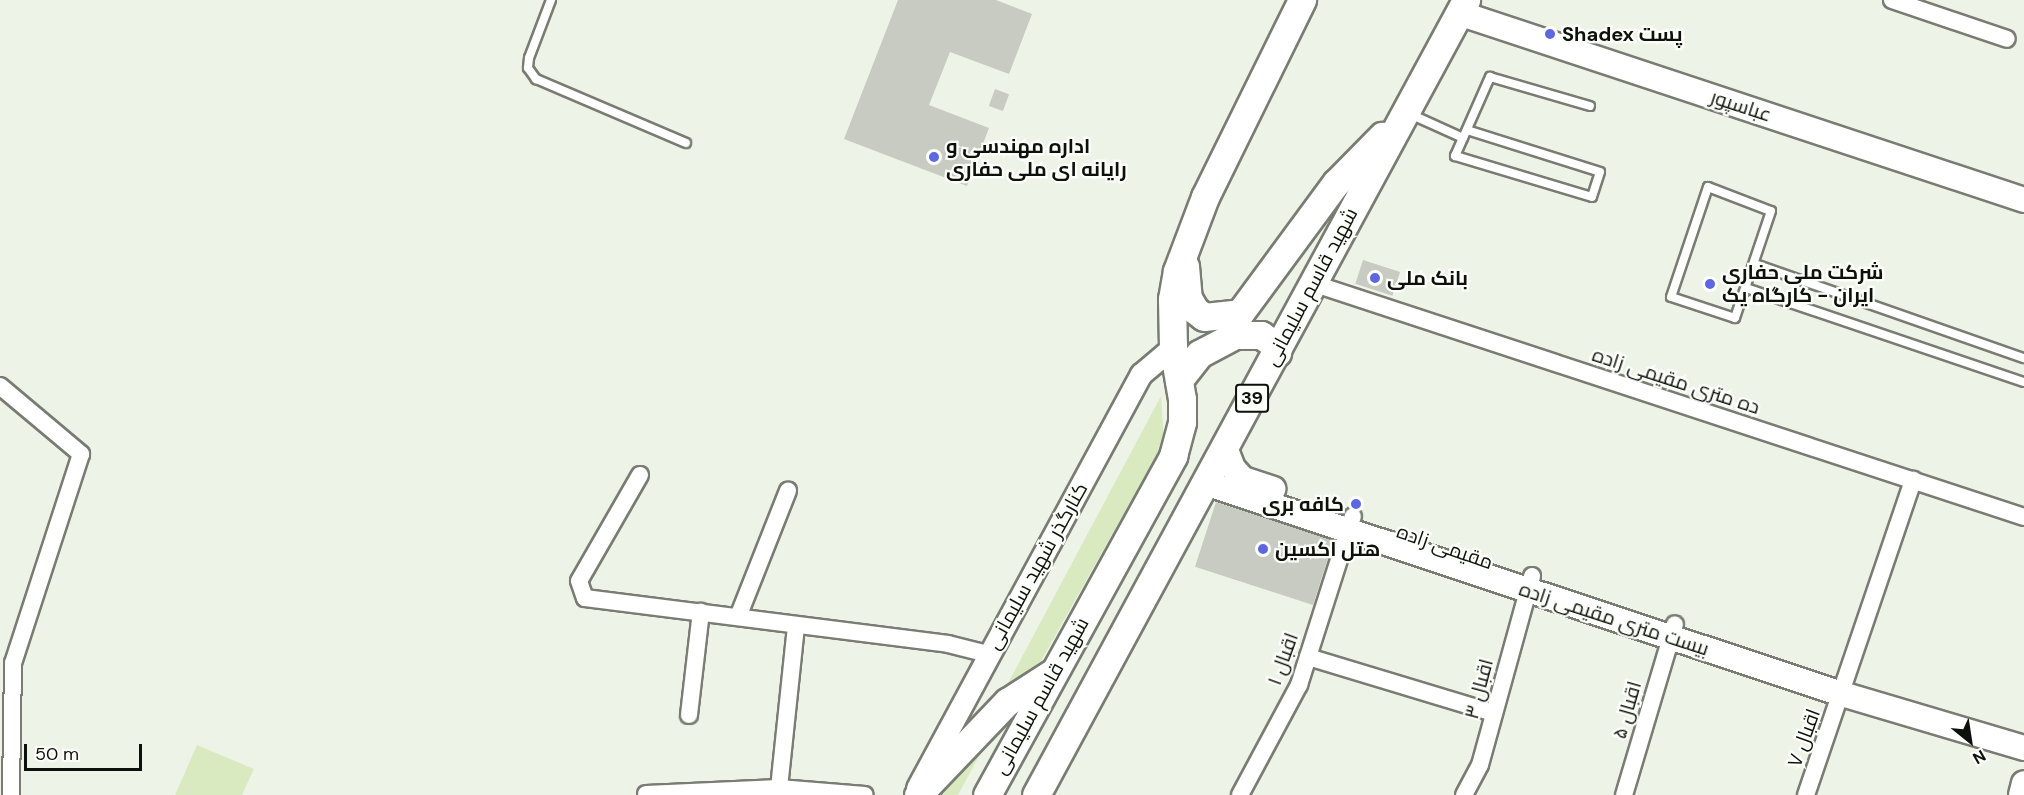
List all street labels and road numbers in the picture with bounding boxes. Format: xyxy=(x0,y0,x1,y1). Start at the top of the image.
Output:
street label: عباسپور xyxy=(1707,85,1775,127)
street label: شهید قاسم سلیمانی xyxy=(1259,204,1363,370)
street label: ده متری مقیمی زاده xyxy=(1589,343,1763,419)
road number: 39 xyxy=(1234,383,1270,413)
street label: کنارگذر شهید سلیمانی xyxy=(981,478,1093,654)
street label: مقیمی زاده xyxy=(1394,519,1496,575)
street label: بیست متری مقیمی زاده xyxy=(1516,577,1712,661)
street label: شهید قاسم سلیمانی xyxy=(988,613,1094,779)
street label: اقبال ۱ xyxy=(1262,629,1304,689)
street label: اقبال ۳ xyxy=(1459,656,1499,722)
street label: اقبال ۵ xyxy=(1607,678,1647,742)
street label: اقبال ۷ xyxy=(1782,706,1826,770)

